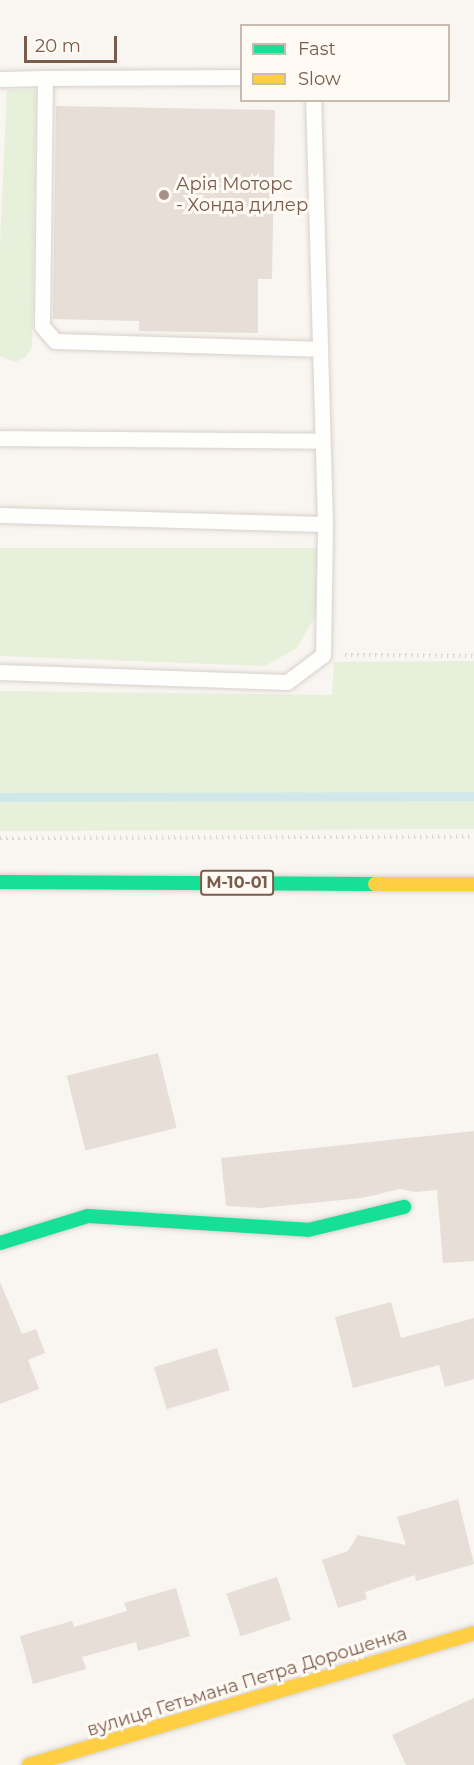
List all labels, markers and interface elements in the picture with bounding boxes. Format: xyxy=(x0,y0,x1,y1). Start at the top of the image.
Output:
scale bar xyxy=(27,24,120,62)
legend xyxy=(240,24,450,102)
text: 20 m xyxy=(35,35,81,57)
text: Fast xyxy=(298,38,336,60)
text: Slow xyxy=(298,68,341,90)
place label: Арія Моторс - Хонда дилер xyxy=(176,174,308,216)
marker: Арія Моторс - Хонда дилер xyxy=(157,188,171,202)
road number: М-10-01 xyxy=(200,870,274,896)
street label: вулиця Гетьмана Петра Дорошенка xyxy=(84,1623,410,1741)

